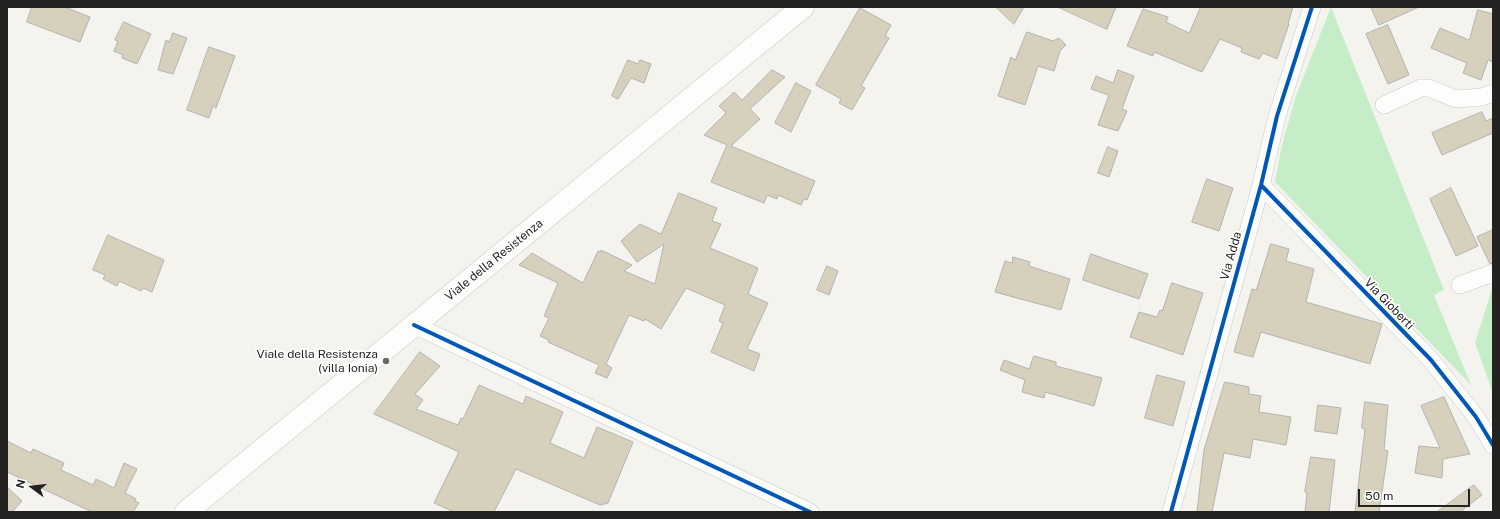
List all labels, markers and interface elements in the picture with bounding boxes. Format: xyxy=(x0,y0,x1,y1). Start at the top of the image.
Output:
street label: Viale della Resistenza xyxy=(442,216,546,304)
street label: Via Adda xyxy=(1217,230,1245,282)
street label: Via Gioberti xyxy=(1361,276,1417,332)
place label: Viale della Resistenza (villa Ionia) xyxy=(256,347,378,375)
marker: Viale della Resistenza (villa Ionia) xyxy=(381,356,391,366)
north arrow xyxy=(12,467,52,507)
text: N xyxy=(13,478,27,490)
scale bar xyxy=(1360,481,1472,507)
text: 50 m xyxy=(1365,489,1393,503)

